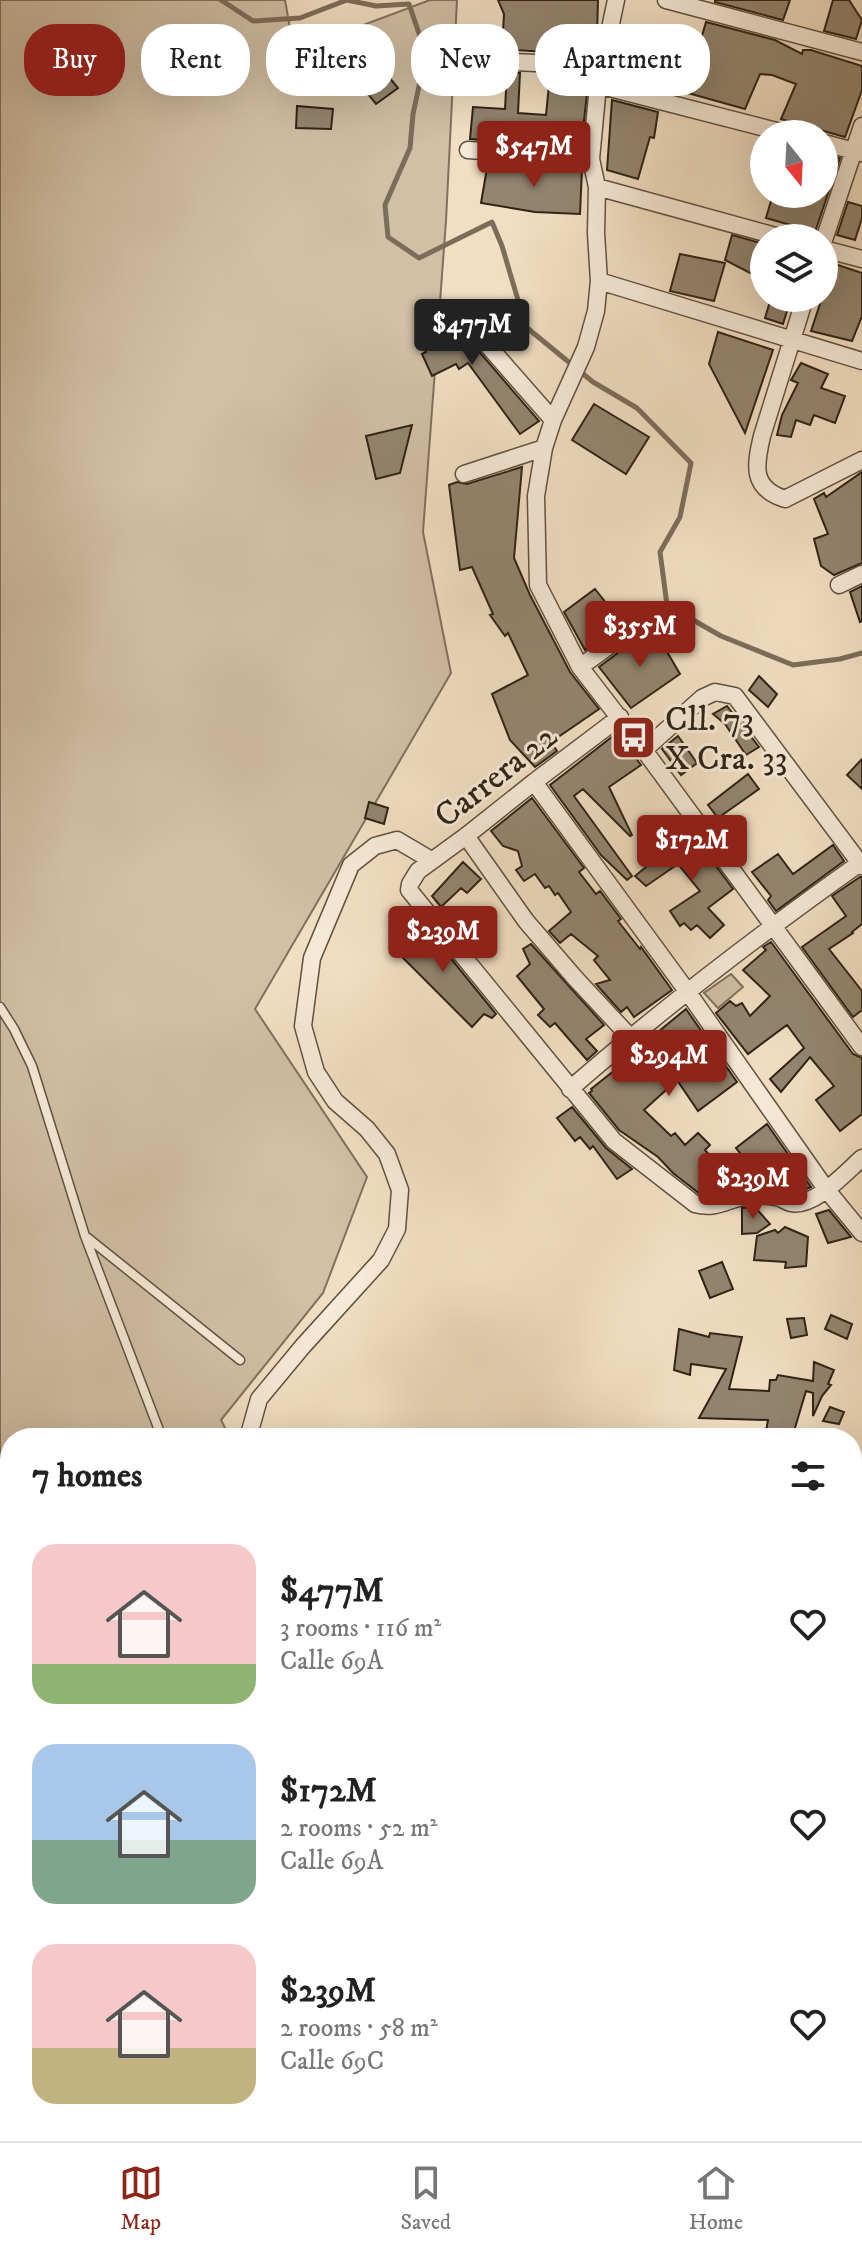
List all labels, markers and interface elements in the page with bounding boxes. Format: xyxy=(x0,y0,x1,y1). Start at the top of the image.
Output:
chip: Buy xyxy=(24,24,125,96)
chip: Rent xyxy=(141,24,250,96)
chip: Filters xyxy=(266,24,395,96)
chip: New xyxy=(411,24,519,96)
chip: Apartment xyxy=(535,24,710,96)
north arrow xyxy=(750,120,838,208)
map controls xyxy=(750,120,838,312)
pin: $547M xyxy=(478,121,590,189)
text: $547M xyxy=(495,130,573,163)
button: layers xyxy=(750,224,838,312)
pin: $477M xyxy=(416,299,528,367)
text: $477M xyxy=(432,308,512,341)
pin: $355M xyxy=(584,601,696,669)
text: $355M xyxy=(603,610,677,643)
place label: Cll. 73 X Cra. 33 xyxy=(665,699,787,780)
bus stop icon: Cll. 73 X Cra. 33 xyxy=(610,714,658,762)
street label: Carrera 22 xyxy=(426,715,566,838)
pin: $172M xyxy=(636,815,748,883)
text: $172M xyxy=(655,824,729,857)
pin: $239M xyxy=(387,906,499,974)
text: $239M xyxy=(406,915,480,948)
pin: $294M xyxy=(613,1030,725,1098)
text: $294M xyxy=(630,1039,708,1072)
pin: $239M xyxy=(697,1153,809,1221)
text: $239M xyxy=(716,1162,790,1195)
icon: filters xyxy=(786,1454,830,1498)
text: 7 homes xyxy=(32,1455,142,1497)
text: $477M xyxy=(280,1570,384,1612)
icon: home xyxy=(96,1576,192,1672)
icon: heart xyxy=(786,1602,830,1646)
text: 3 rooms · 116 m² xyxy=(280,1612,441,1645)
text: Calle 69A xyxy=(280,1645,383,1678)
text: $172M xyxy=(280,1770,377,1812)
icon: home xyxy=(96,1776,192,1872)
icon: heart xyxy=(786,1802,830,1846)
text: 2 rooms · 52 m² xyxy=(280,1812,437,1845)
text: Calle 69A xyxy=(280,1845,383,1878)
text: $239M xyxy=(280,1970,376,2012)
icon: home xyxy=(96,1976,192,2072)
icon: heart xyxy=(786,2002,830,2046)
text: 2 rooms · 58 m² xyxy=(280,2012,438,2045)
text: Calle 69C xyxy=(280,2045,384,2078)
tab: Map xyxy=(119,2161,163,2236)
tab: Saved xyxy=(401,2161,451,2236)
tab: Home xyxy=(689,2161,743,2236)

